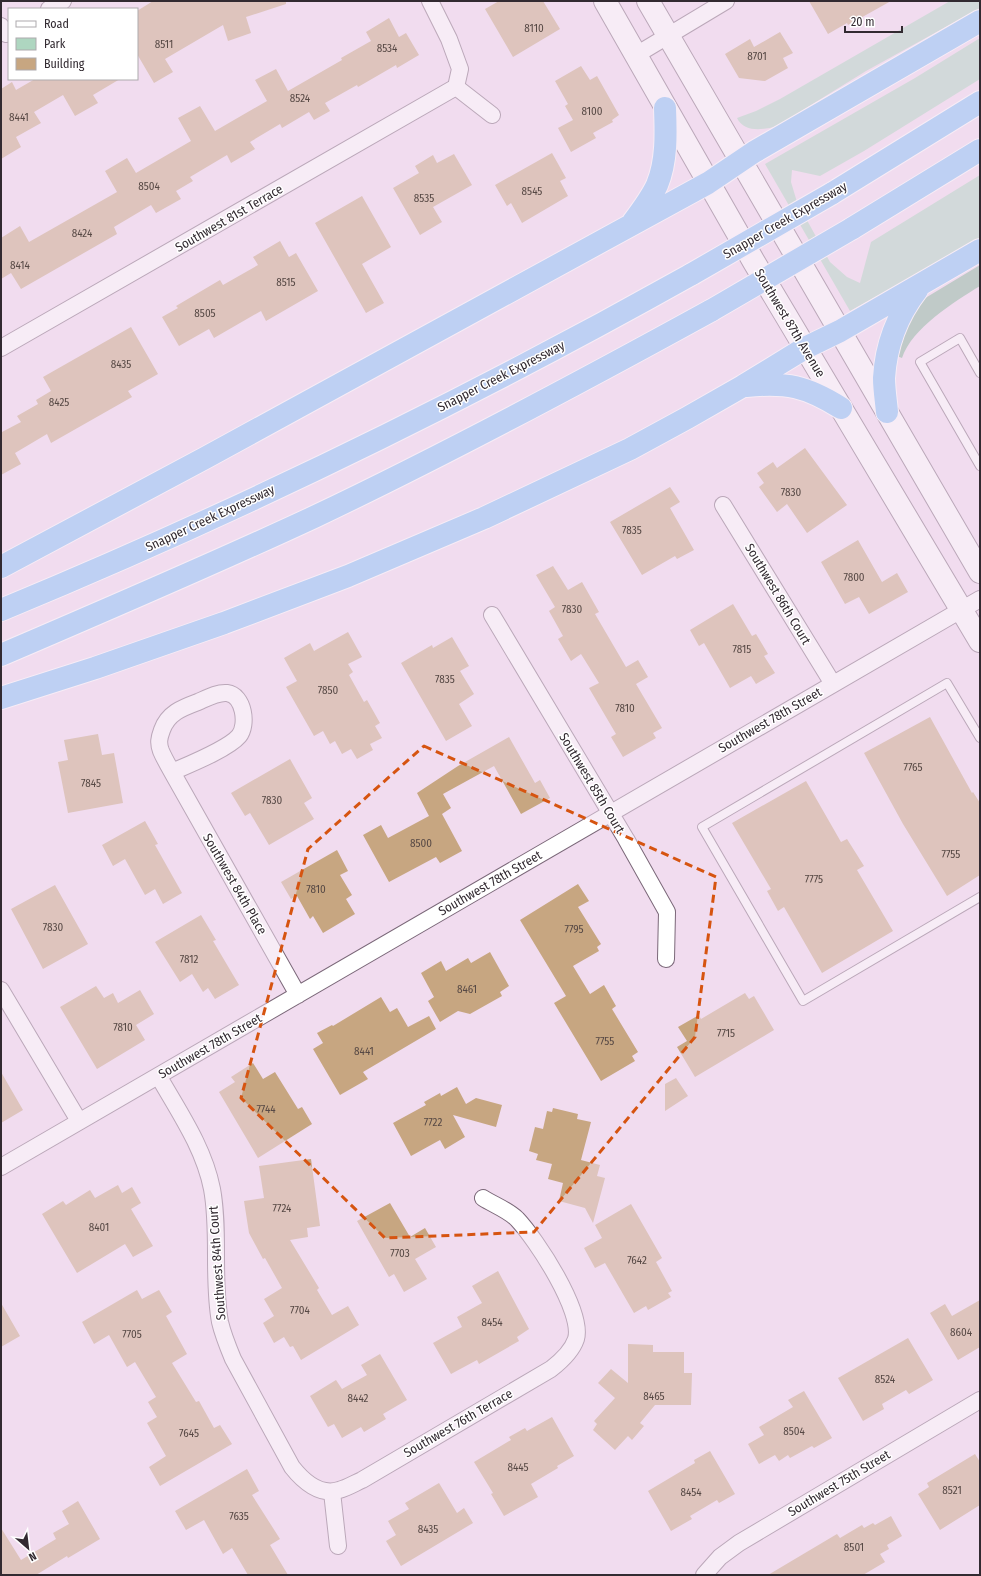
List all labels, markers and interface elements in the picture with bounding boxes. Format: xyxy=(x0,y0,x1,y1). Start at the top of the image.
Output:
legend xyxy=(8,8,138,80)
scale bar xyxy=(845,8,902,34)
text: 20 m xyxy=(851,15,875,29)
text: Road xyxy=(44,17,69,31)
house number: 8110 xyxy=(524,22,544,35)
text: Park xyxy=(44,37,66,51)
house number: 8511 xyxy=(155,38,173,51)
house number: 8534 xyxy=(377,42,398,55)
house number: 8701 xyxy=(747,50,767,63)
text: Building xyxy=(44,57,85,71)
house number: 8524 xyxy=(290,92,311,105)
house number: 8100 xyxy=(582,105,603,118)
house number: 8441 xyxy=(9,111,29,124)
street label: Snapper Creek Expressway xyxy=(720,178,850,262)
house number: 8504 xyxy=(138,180,160,193)
street label: Southwest 81st Terrace xyxy=(173,181,285,255)
house number: 8545 xyxy=(522,185,542,198)
house number: 8535 xyxy=(414,192,434,205)
house number: 8424 xyxy=(72,227,93,240)
house number: 8414 xyxy=(10,259,31,272)
street label: Southwest 87th Avenue xyxy=(752,266,828,380)
house number: 8515 xyxy=(276,276,296,289)
house number: 8505 xyxy=(194,307,216,320)
street label: Snapper Creek Expressway xyxy=(435,337,567,415)
house number: 8435 xyxy=(111,358,131,371)
house number: 8425 xyxy=(49,396,69,409)
street label: Snapper Creek Expressway xyxy=(143,481,277,554)
house number: 7830 xyxy=(781,486,801,499)
house number: 7835 xyxy=(622,524,642,537)
street label: Southwest 86th Court xyxy=(742,541,814,648)
house number: 7800 xyxy=(843,571,865,584)
house number: 7830 xyxy=(562,603,582,616)
house number: 7815 xyxy=(733,643,751,656)
house number: 7835 xyxy=(435,673,455,686)
house number: 7850 xyxy=(318,684,339,697)
street label: Southwest 78th Street xyxy=(716,684,825,756)
house number: 7810 xyxy=(615,702,635,715)
street label: Southwest 85th Court xyxy=(556,730,628,836)
house number: 7765 xyxy=(903,761,923,774)
house number: 7845 xyxy=(81,777,101,790)
house number: 7830 xyxy=(262,794,282,807)
street label: Southwest 84th Place xyxy=(200,831,270,937)
house number: 8500 xyxy=(410,837,432,850)
street label: Southwest 78th Street xyxy=(436,847,545,919)
house number: 7755 xyxy=(942,848,960,861)
house number: 7775 xyxy=(805,873,823,886)
house number: 7810 xyxy=(306,883,326,896)
house number: 7830 xyxy=(43,921,63,934)
house number: 7795 xyxy=(564,923,584,936)
house number: 7812 xyxy=(180,953,198,966)
house number: 8461 xyxy=(457,983,477,996)
street label: Southwest 78th Street xyxy=(156,1010,265,1082)
house number: 7810 xyxy=(113,1021,133,1034)
house number: 7715 xyxy=(717,1027,735,1040)
house number: 7755 xyxy=(596,1035,614,1048)
house number: 8441 xyxy=(354,1045,374,1058)
house number: 7744 xyxy=(256,1103,276,1116)
house number: 7722 xyxy=(424,1116,442,1129)
house number: 7724 xyxy=(273,1202,292,1215)
street label: Southwest 84th Court xyxy=(205,1205,228,1321)
house number: 8401 xyxy=(89,1221,109,1234)
house number: 7703 xyxy=(390,1247,410,1260)
house number: 7642 xyxy=(627,1254,647,1267)
house number: 7704 xyxy=(290,1304,311,1317)
house number: 8454 xyxy=(481,1316,503,1329)
house number: 8604 xyxy=(950,1326,973,1339)
house number: 7705 xyxy=(122,1328,142,1341)
house number: 8524 xyxy=(875,1373,896,1386)
street label: Southwest 76th Terrace xyxy=(401,1386,515,1460)
house number: 8465 xyxy=(643,1390,665,1403)
house number: 8442 xyxy=(348,1392,369,1405)
house number: 8504 xyxy=(783,1425,805,1438)
house number: 7645 xyxy=(179,1427,199,1440)
street label: Southwest 75th Street xyxy=(785,1446,893,1519)
house number: 8445 xyxy=(507,1461,529,1474)
house number: 8521 xyxy=(942,1484,962,1497)
house number: 8454 xyxy=(680,1486,702,1499)
house number: 7635 xyxy=(229,1510,249,1523)
house number: 8435 xyxy=(418,1523,438,1536)
north arrow xyxy=(8,1528,48,1568)
house number: 8501 xyxy=(844,1541,864,1554)
text: N xyxy=(26,1549,38,1564)

